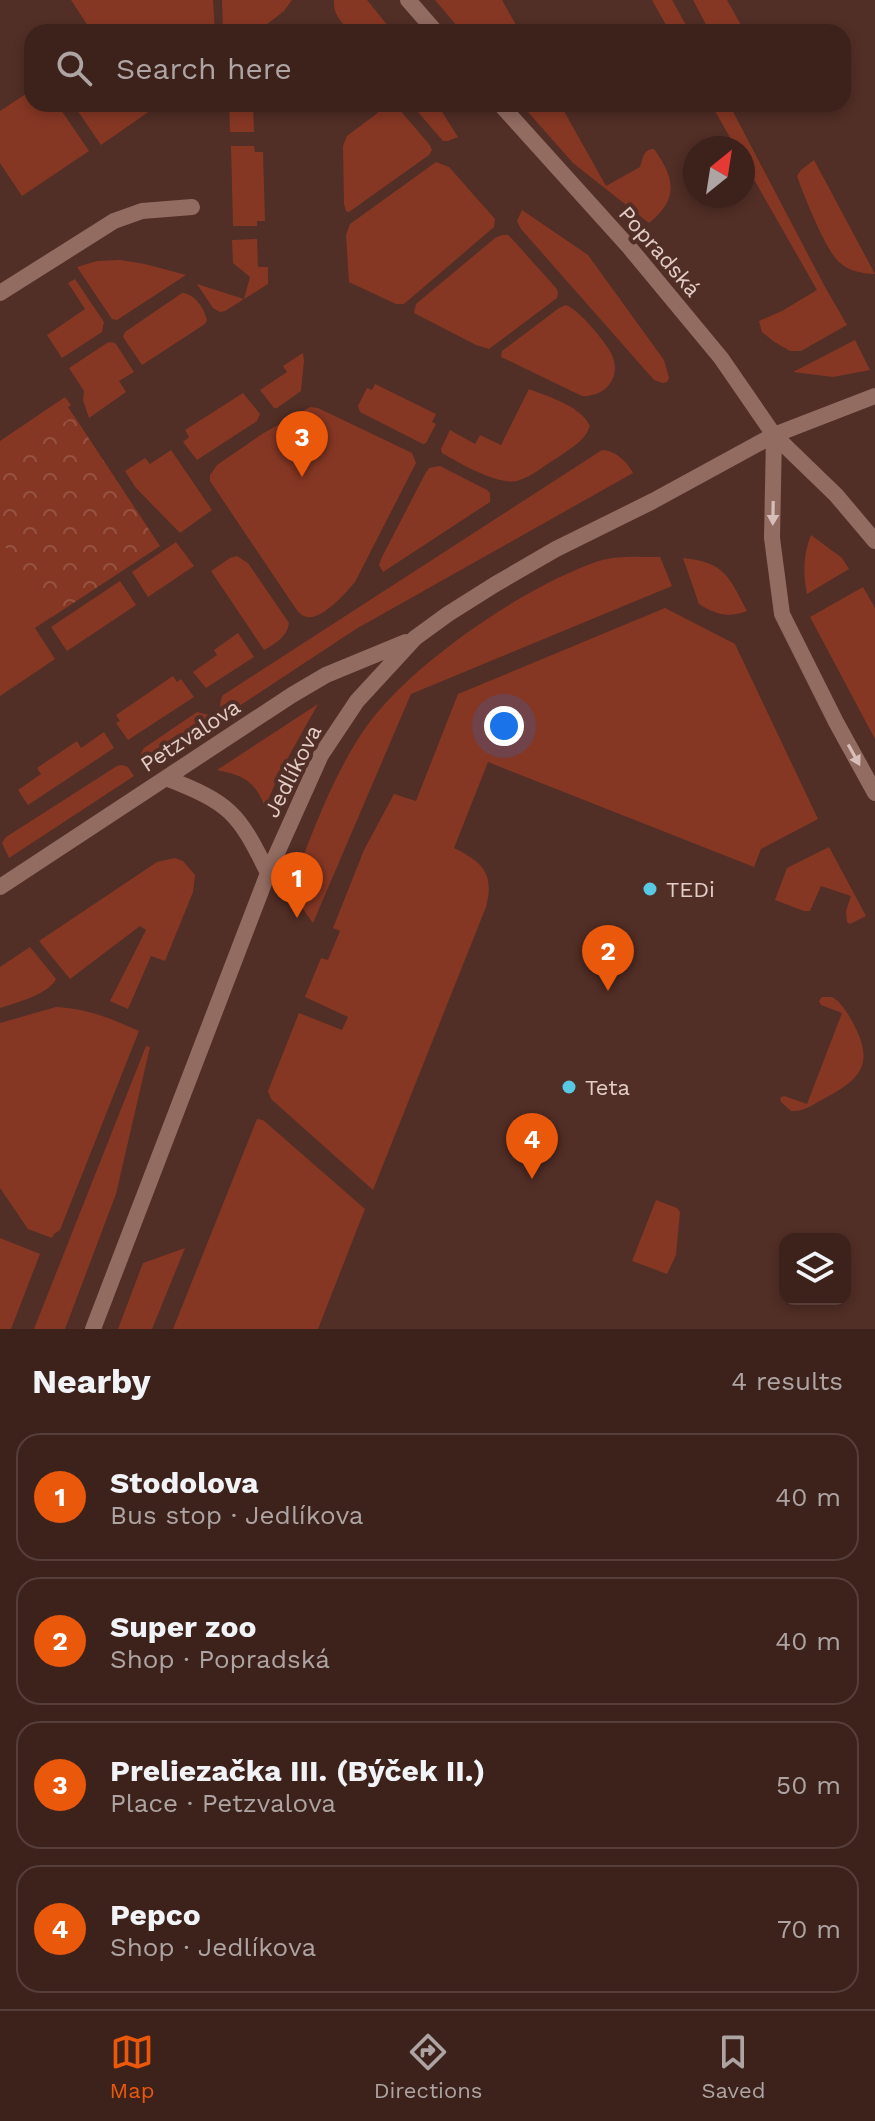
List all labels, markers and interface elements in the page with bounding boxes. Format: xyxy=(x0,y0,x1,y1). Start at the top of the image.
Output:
search box xyxy=(24,24,851,112)
icon: search xyxy=(52,46,96,90)
text: Search here xyxy=(116,51,292,86)
north arrow xyxy=(683,136,755,208)
street label: Popradská xyxy=(614,201,706,302)
pin: 3 xyxy=(276,411,328,477)
one-way arrow xyxy=(766,501,779,526)
street label: Petzvalova xyxy=(136,694,245,777)
your location xyxy=(484,706,524,746)
street label: Jedlíkova xyxy=(259,721,326,822)
one-way arrow xyxy=(847,744,861,766)
pin: 1 xyxy=(271,852,323,918)
place label: TEDi xyxy=(666,877,715,902)
marker: TEDi xyxy=(641,880,659,898)
pin: 2 xyxy=(582,925,634,991)
place label: Teta xyxy=(585,1075,630,1100)
marker: Teta xyxy=(560,1078,578,1096)
pin: 4 xyxy=(506,1113,558,1179)
map controls xyxy=(779,1233,851,1305)
button: layers xyxy=(779,1233,851,1305)
text: Nearby xyxy=(32,1361,151,1401)
text: 4 results xyxy=(731,1366,843,1396)
text: Stodolova xyxy=(110,1465,259,1500)
text: 1 xyxy=(54,1482,66,1512)
text: 40 m xyxy=(775,1482,841,1512)
text: Bus stop · Jedlíkova xyxy=(110,1500,364,1530)
text: Super zoo xyxy=(110,1609,256,1644)
text: 2 xyxy=(52,1626,68,1656)
text: 40 m xyxy=(775,1626,841,1656)
text: Shop · Popradská xyxy=(110,1644,330,1674)
text: Preliezačka III. (Býček II.) xyxy=(110,1753,485,1788)
text: 3 xyxy=(52,1770,68,1800)
text: 50 m xyxy=(776,1770,841,1800)
text: Place · Petzvalova xyxy=(110,1788,336,1818)
text: Pepco xyxy=(110,1897,201,1932)
text: 4 xyxy=(52,1914,68,1944)
text: 70 m xyxy=(777,1914,841,1944)
text: Shop · Jedlíkova xyxy=(110,1932,316,1962)
tab: Map xyxy=(110,2030,154,2103)
tab: Directions xyxy=(374,2030,482,2103)
tab: Saved xyxy=(702,2030,765,2103)

